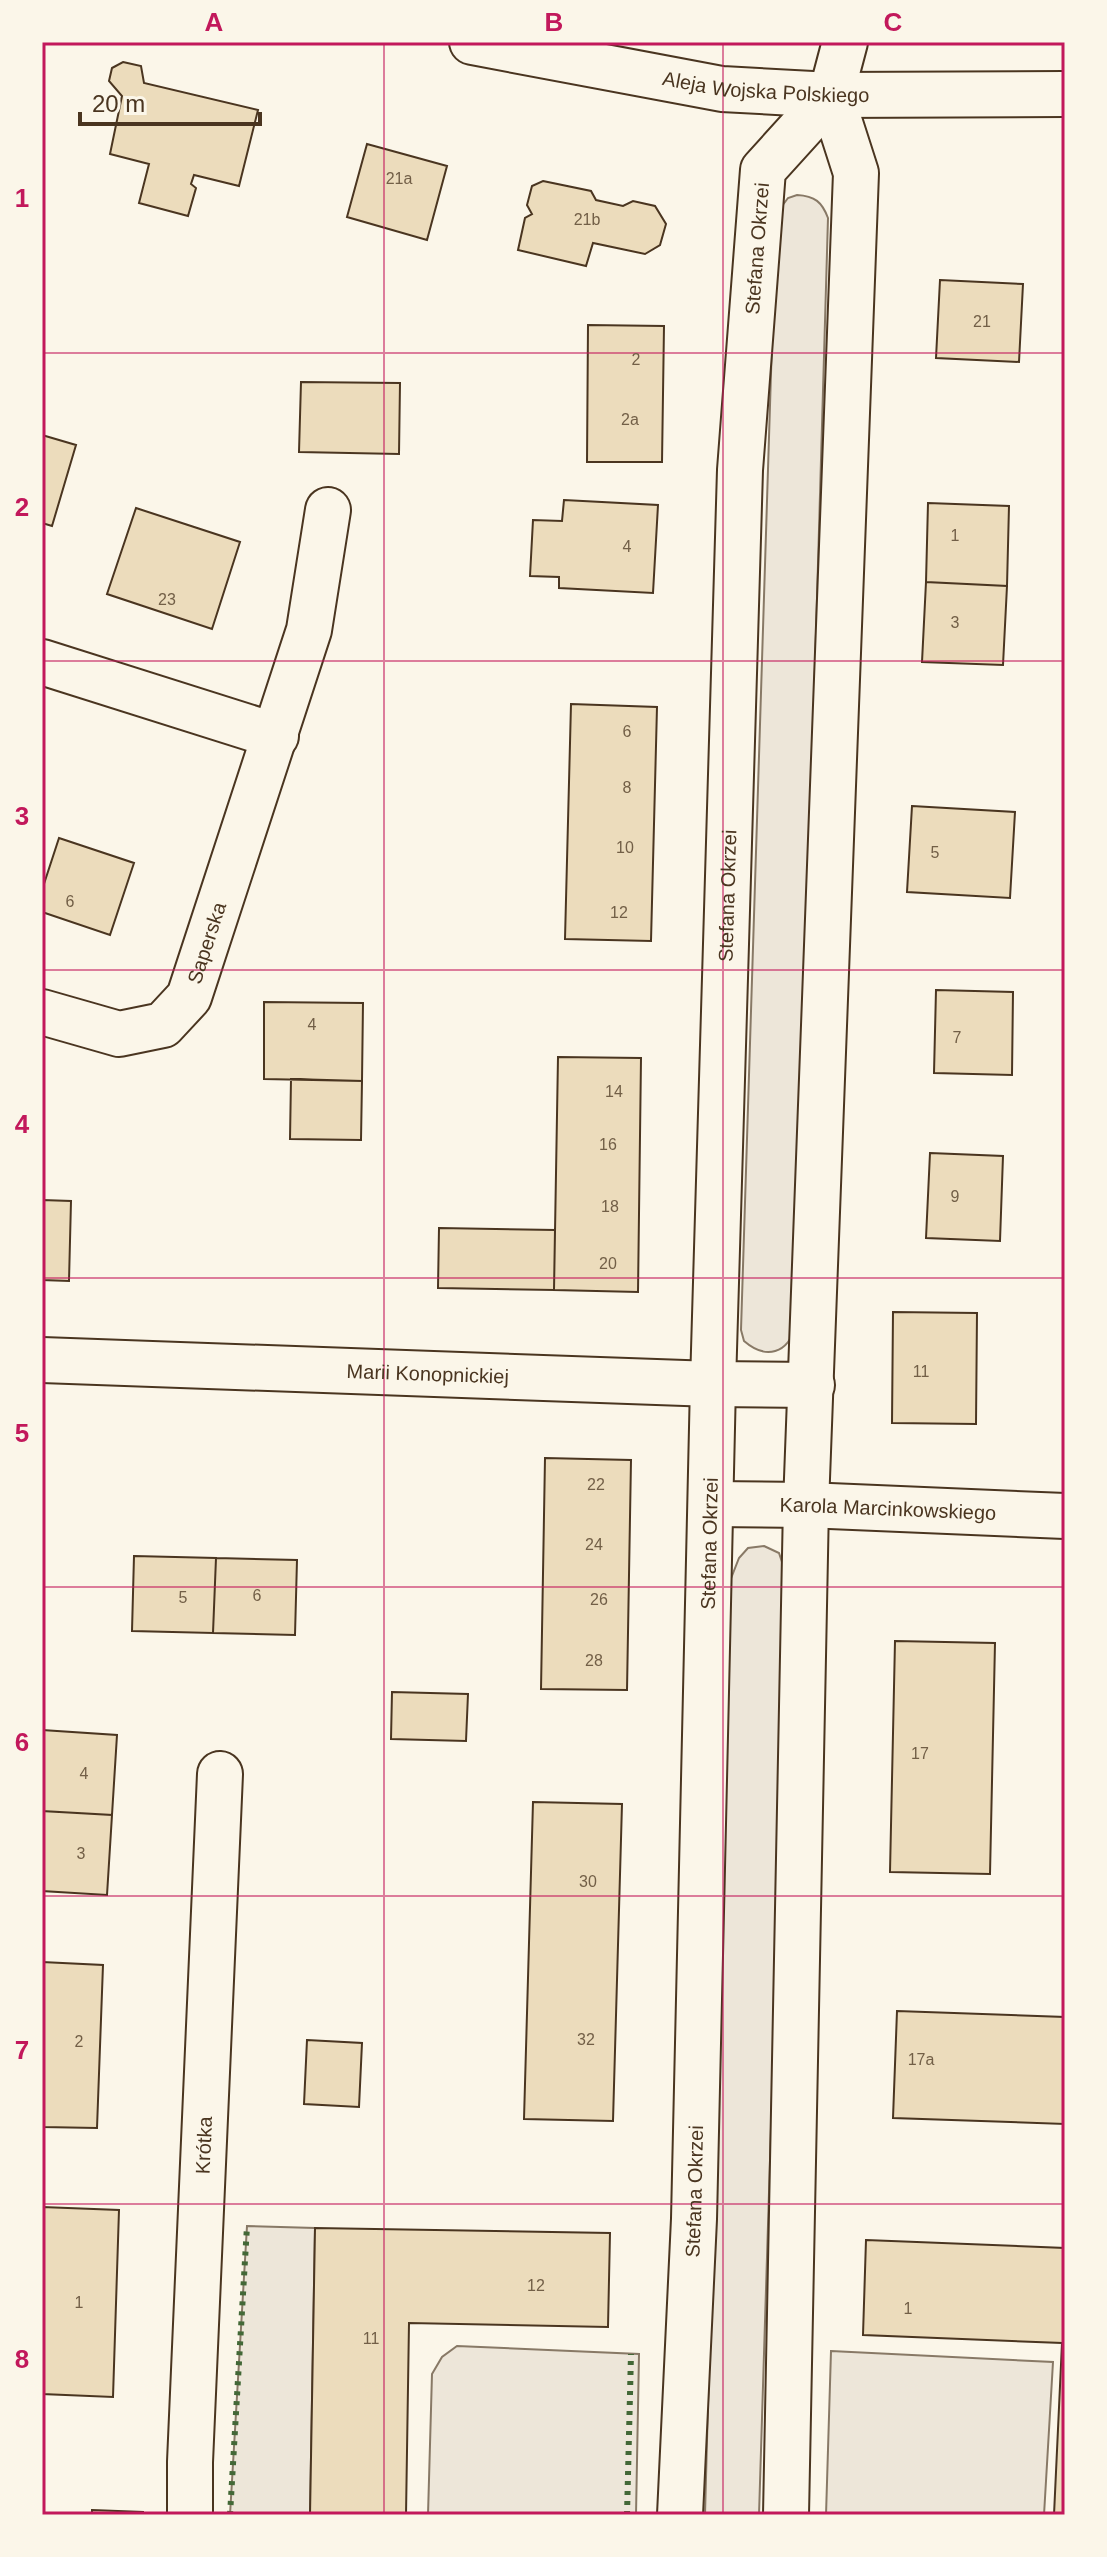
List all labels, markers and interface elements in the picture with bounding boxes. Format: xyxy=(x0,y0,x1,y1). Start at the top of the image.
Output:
text: A xyxy=(205,7,224,37)
text: B xyxy=(545,7,563,37)
text: C xyxy=(884,7,903,37)
street label: Aleja Wojska Polskiego xyxy=(661,67,869,106)
scale bar xyxy=(80,76,260,126)
text: 20 m xyxy=(92,90,145,117)
house number: 21a xyxy=(386,170,412,187)
street label: Stefana Okrzei xyxy=(741,182,773,315)
text: 1 xyxy=(15,183,29,213)
house number: 21b xyxy=(574,211,600,228)
house number: 21 xyxy=(973,313,991,330)
house number: 2 xyxy=(632,351,641,368)
house number: 2a xyxy=(621,411,639,428)
text: 2 xyxy=(15,492,29,522)
house number: 1 xyxy=(951,527,960,544)
house number: 4 xyxy=(623,538,632,555)
house number: 23 xyxy=(158,591,176,608)
house number: 3 xyxy=(951,614,960,631)
house number: 6 xyxy=(623,723,632,740)
house number: 8 xyxy=(623,779,632,796)
text: 3 xyxy=(15,801,29,831)
street label: Stefana Okrzei xyxy=(714,829,740,962)
house number: 10 xyxy=(616,839,634,856)
house number: 5 xyxy=(931,844,940,861)
house number: 6 xyxy=(66,893,75,910)
street label: Saperska xyxy=(183,899,231,987)
house number: 12 xyxy=(610,904,628,921)
house number: 4 xyxy=(308,1016,317,1033)
house number: 7 xyxy=(953,1029,962,1046)
house number: 14 xyxy=(605,1083,623,1100)
text: 4 xyxy=(15,1109,30,1139)
house number: 16 xyxy=(599,1136,617,1153)
house number: 9 xyxy=(951,1188,960,1205)
house number: 18 xyxy=(601,1198,619,1215)
house number: 20 xyxy=(599,1255,617,1272)
street label: Marii Konopnickiej xyxy=(346,1360,509,1388)
house number: 11 xyxy=(913,1363,929,1380)
text: 5 xyxy=(15,1418,29,1448)
house number: 22 xyxy=(587,1476,605,1493)
street label: Stefana Okrzei xyxy=(697,1477,722,1610)
street label: Karola Marcinkowskiego xyxy=(779,1494,997,1524)
house number: 24 xyxy=(585,1536,603,1553)
house number: 6 xyxy=(253,1587,262,1604)
house number: 5 xyxy=(179,1589,188,1606)
house number: 26 xyxy=(590,1591,608,1608)
house number: 28 xyxy=(585,1652,603,1669)
text: 6 xyxy=(15,1727,29,1757)
house number: 17 xyxy=(911,1745,929,1762)
house number: 4 xyxy=(80,1765,89,1782)
house number: 3 xyxy=(77,1845,86,1862)
house number: 30 xyxy=(579,1873,597,1890)
house number: 32 xyxy=(577,2031,595,2048)
house number: 2 xyxy=(75,2033,84,2050)
text: 7 xyxy=(15,2035,29,2065)
house number: 17a xyxy=(908,2051,934,2068)
street label: Krótka xyxy=(192,2115,216,2175)
street label: Stefana Okrzei xyxy=(681,2125,707,2258)
house number: 12 xyxy=(527,2277,545,2294)
house number: 1 xyxy=(75,2294,84,2311)
house number: 1 xyxy=(904,2300,913,2317)
house number: 11 xyxy=(363,2330,379,2347)
text: 8 xyxy=(15,2344,29,2374)

